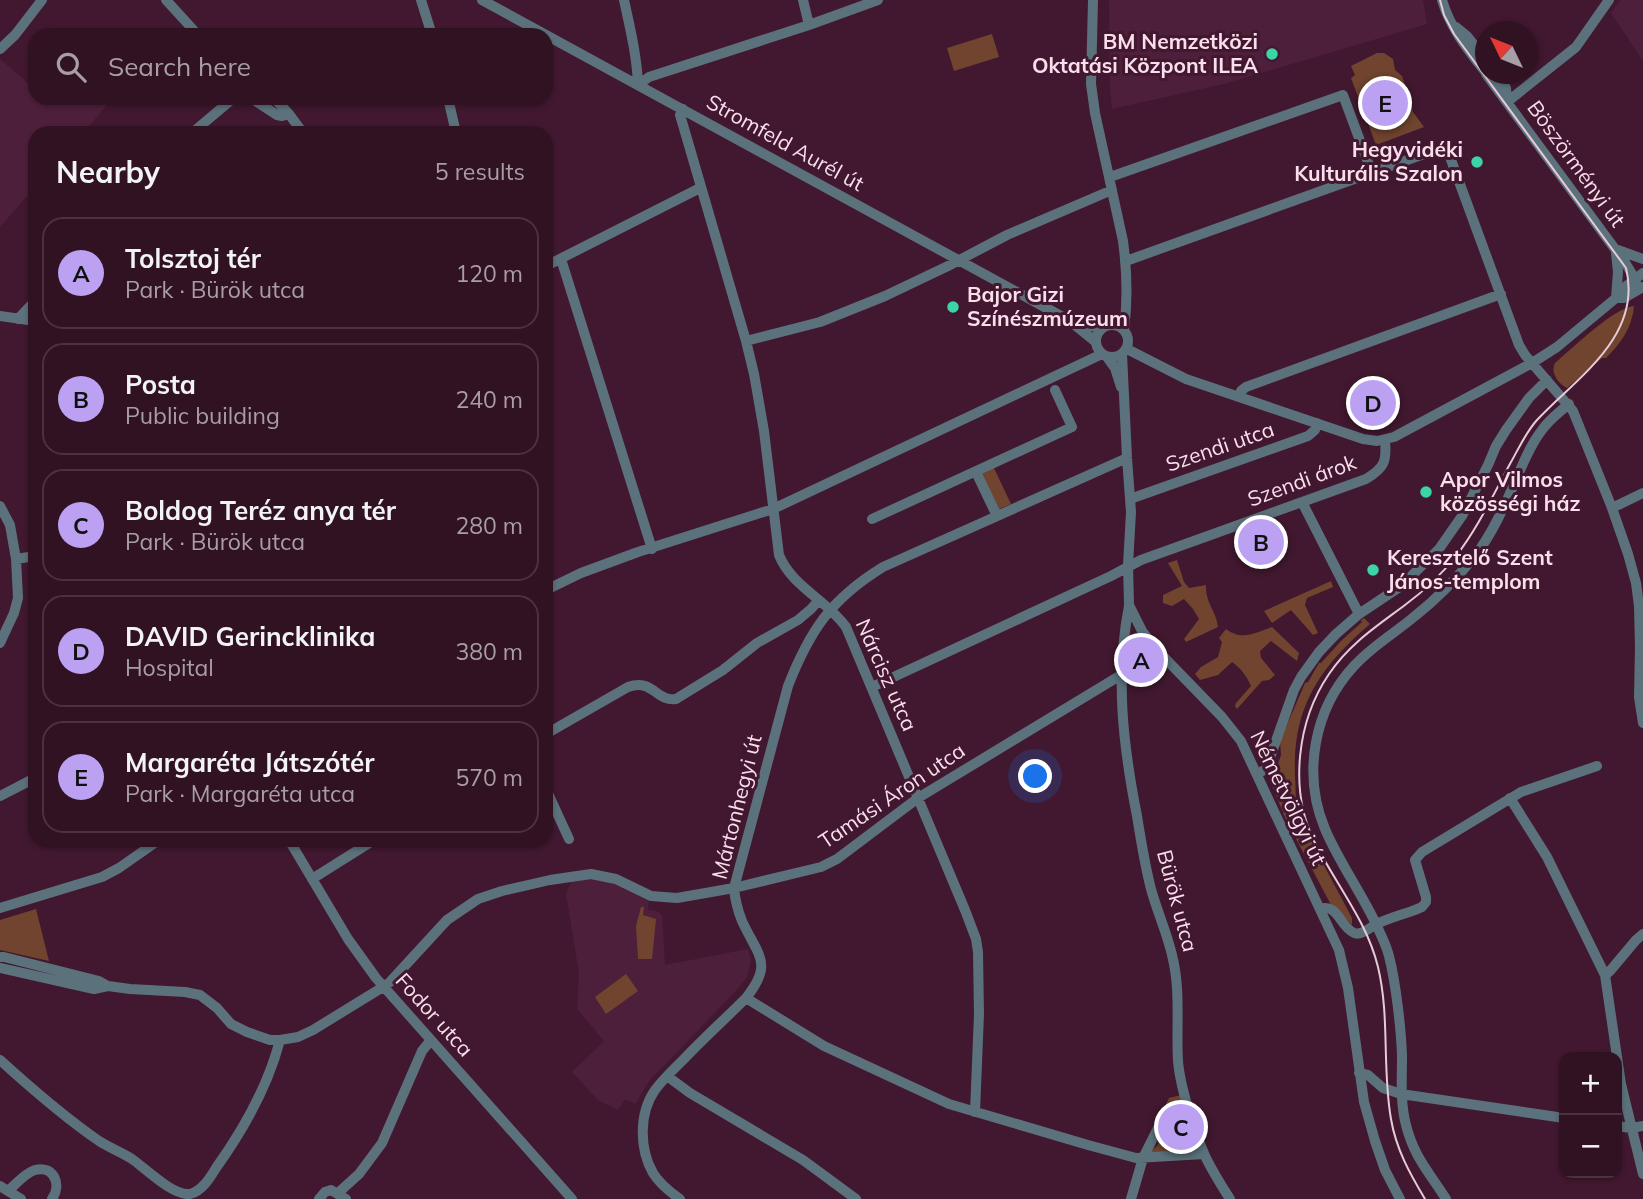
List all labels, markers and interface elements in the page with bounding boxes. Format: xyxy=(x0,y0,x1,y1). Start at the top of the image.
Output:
north arrow xyxy=(1475,21,1538,84)
search box xyxy=(28,28,553,105)
place label: BM Nemzetközi Oktatási Központ ILEA xyxy=(1032,28,1258,78)
marker: BM Nemzetközi Oktatási Központ ILEA xyxy=(1264,46,1280,62)
icon: search xyxy=(52,48,90,86)
text: Search here xyxy=(108,50,251,83)
pin: E xyxy=(1362,77,1408,129)
street label: Stromfeld Aurél út xyxy=(702,88,869,196)
street label: Böszörményi út xyxy=(1522,95,1631,232)
place label: Hegyvidéki Kulturális Szalon xyxy=(1294,136,1463,186)
text: Nearby xyxy=(56,153,160,191)
marker: Hegyvidéki Kulturális Szalon xyxy=(1469,154,1485,170)
text: 5 results xyxy=(435,157,525,186)
text: Tolsztoj tér xyxy=(125,242,261,275)
text: A xyxy=(72,259,90,288)
text: 120 m xyxy=(455,259,523,288)
text: Park · Bürök utca xyxy=(125,275,305,304)
place label: Bajor Gizi Színészmúzeum xyxy=(967,281,1128,331)
marker: Bajor Gizi Színészmúzeum xyxy=(945,299,961,315)
text: Posta xyxy=(125,368,196,401)
pin: D xyxy=(1350,377,1396,429)
text: B xyxy=(73,385,89,414)
text: 240 m xyxy=(455,385,523,414)
text: Public building xyxy=(125,401,280,430)
street label: Szendi utca xyxy=(1162,415,1277,477)
street label: Szendi árok xyxy=(1244,448,1360,512)
place label: Apor Vilmos közösségi ház xyxy=(1440,466,1581,516)
marker: Apor Vilmos közösségi ház xyxy=(1418,484,1434,500)
text: Boldog Teréz anya tér xyxy=(125,494,396,527)
text: C xyxy=(73,511,89,540)
text: 280 m xyxy=(455,511,523,540)
pin: B xyxy=(1238,516,1284,568)
text: Park · Bürök utca xyxy=(125,527,305,556)
place label: Keresztelő Szent János-templom xyxy=(1387,544,1553,594)
marker: Keresztelő Szent János-templom xyxy=(1365,562,1381,578)
street label: Nárcisz utca xyxy=(851,614,923,735)
text: DAVID Gerincklinika xyxy=(125,620,375,653)
pin: A xyxy=(1118,634,1164,686)
text: D xyxy=(72,637,90,666)
text: 380 m xyxy=(455,637,523,666)
text: Hospital xyxy=(125,653,214,682)
street label: Németvölgyi út xyxy=(1245,726,1333,869)
street label: Mártonhegyi út xyxy=(706,732,767,882)
street label: Tamási Áron utca xyxy=(813,737,969,854)
text: Margaréta Játszótér xyxy=(125,746,375,779)
your location xyxy=(1018,759,1052,793)
text: E xyxy=(74,763,88,792)
text: 570 m xyxy=(455,763,523,792)
text: Park · Margaréta utca xyxy=(125,779,355,808)
street label: Bürök utca xyxy=(1152,847,1204,955)
street label: Fodor utca xyxy=(391,967,479,1061)
map controls xyxy=(1559,1052,1622,1178)
button: + xyxy=(1559,1052,1622,1115)
pin: C xyxy=(1158,1101,1204,1153)
button: − xyxy=(1559,1115,1622,1178)

